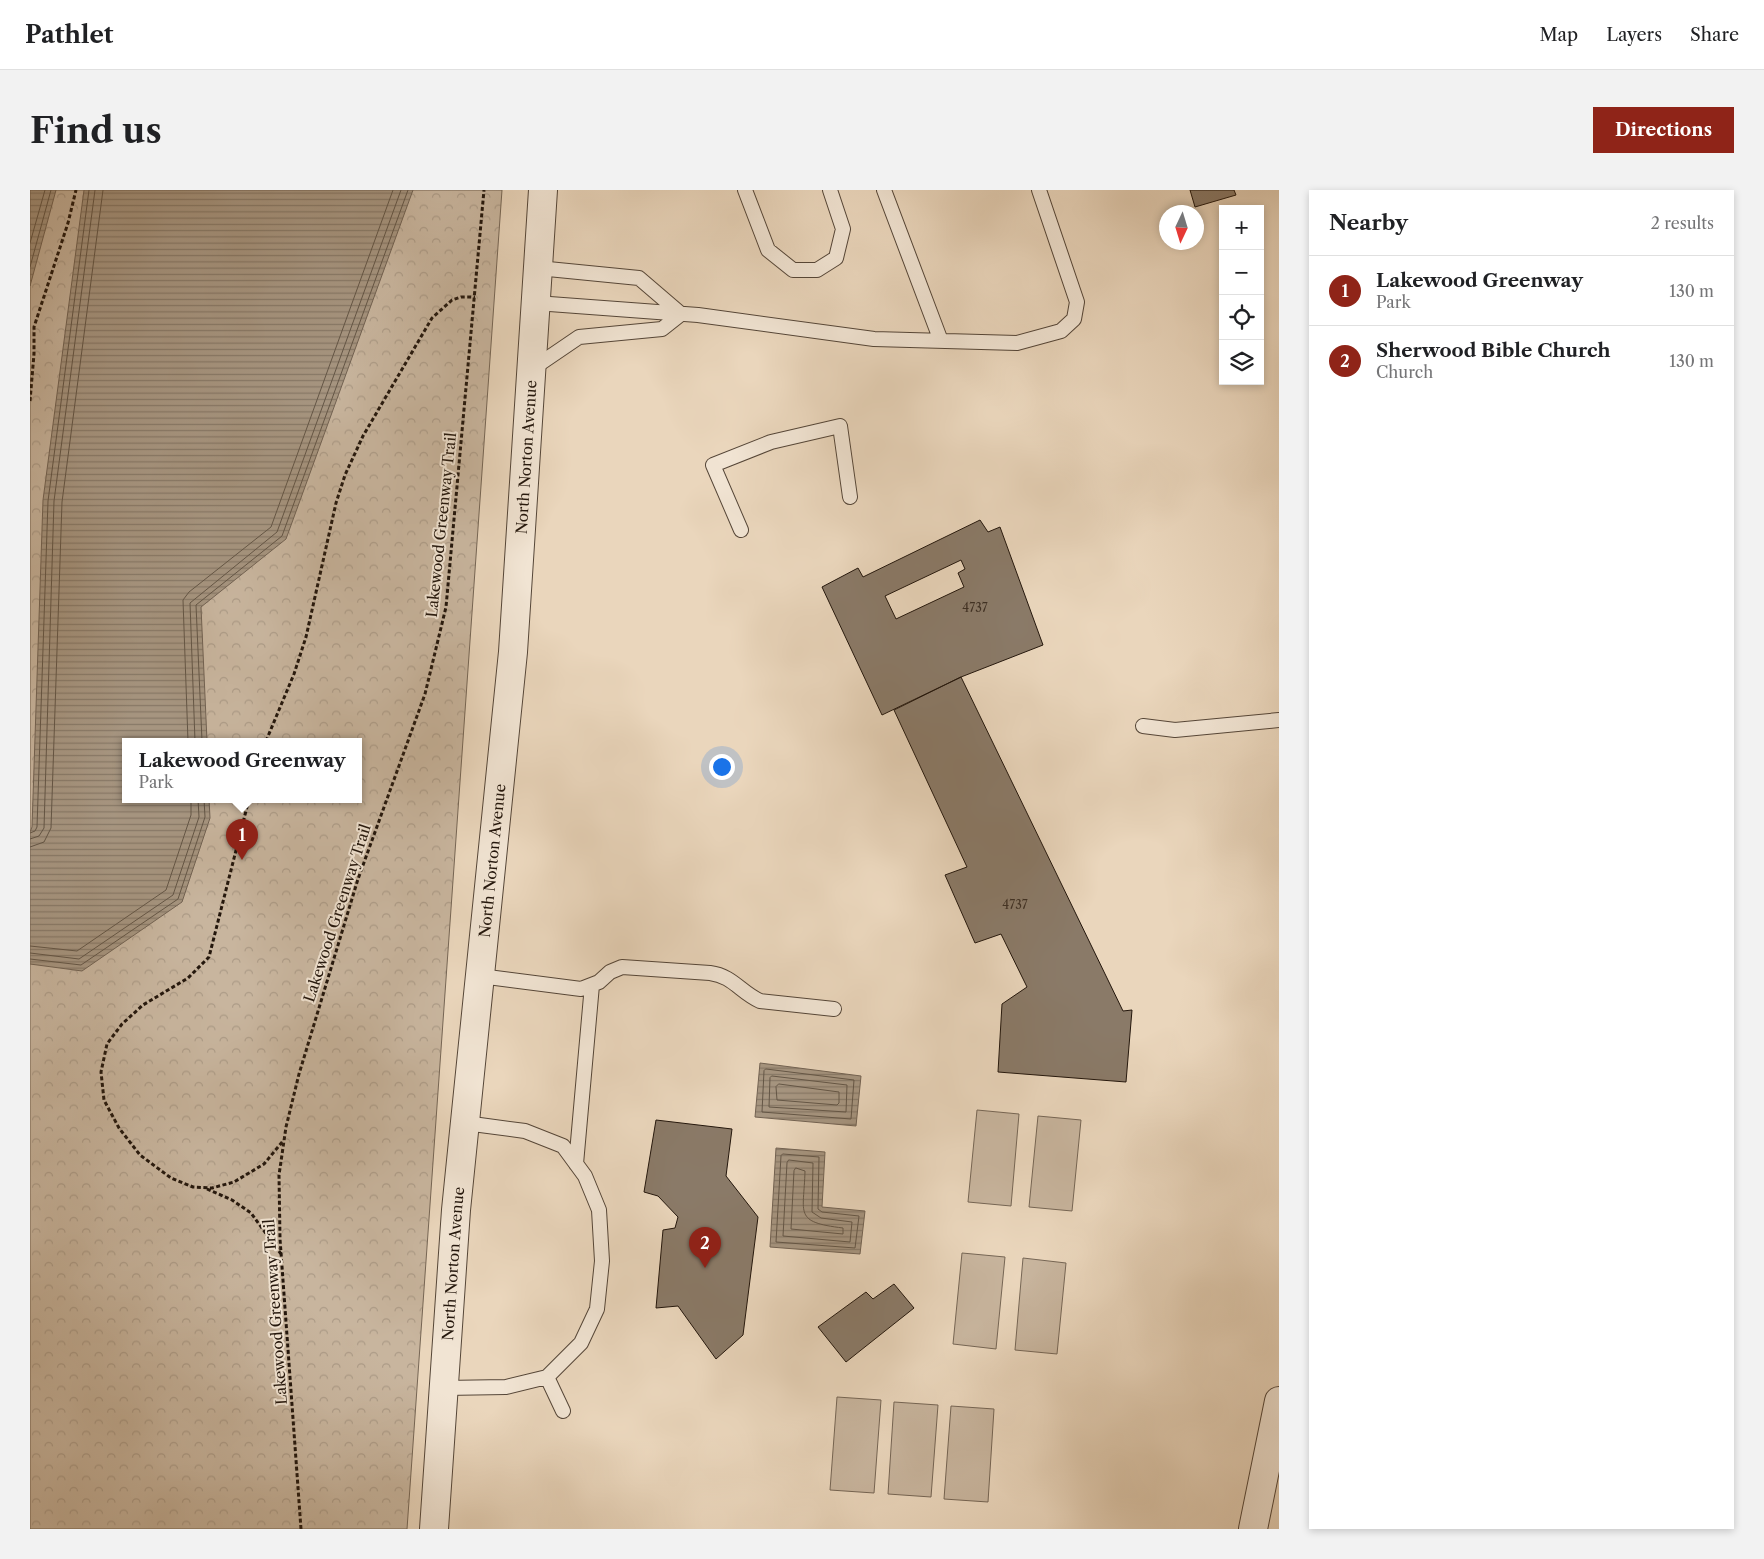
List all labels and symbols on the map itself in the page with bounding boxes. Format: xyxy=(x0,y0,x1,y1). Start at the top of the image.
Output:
north arrow xyxy=(1159,205,1204,250)
street label: North Norton Avenue xyxy=(511,379,540,535)
street label: Lakewood Greenway Trail xyxy=(422,431,460,619)
house number: 4737 xyxy=(962,600,988,615)
your location xyxy=(709,754,735,780)
street label: North Norton Avenue xyxy=(474,783,509,938)
pin: 1 xyxy=(226,819,258,860)
street label: Lakewood Greenway Trail xyxy=(299,821,375,1004)
house number: 4737 xyxy=(1002,897,1028,912)
street label: North Norton Avenue xyxy=(438,1186,468,1341)
street label: Lakewood Greenway Trail xyxy=(259,1218,291,1405)
pin: 2 xyxy=(689,1227,721,1268)

